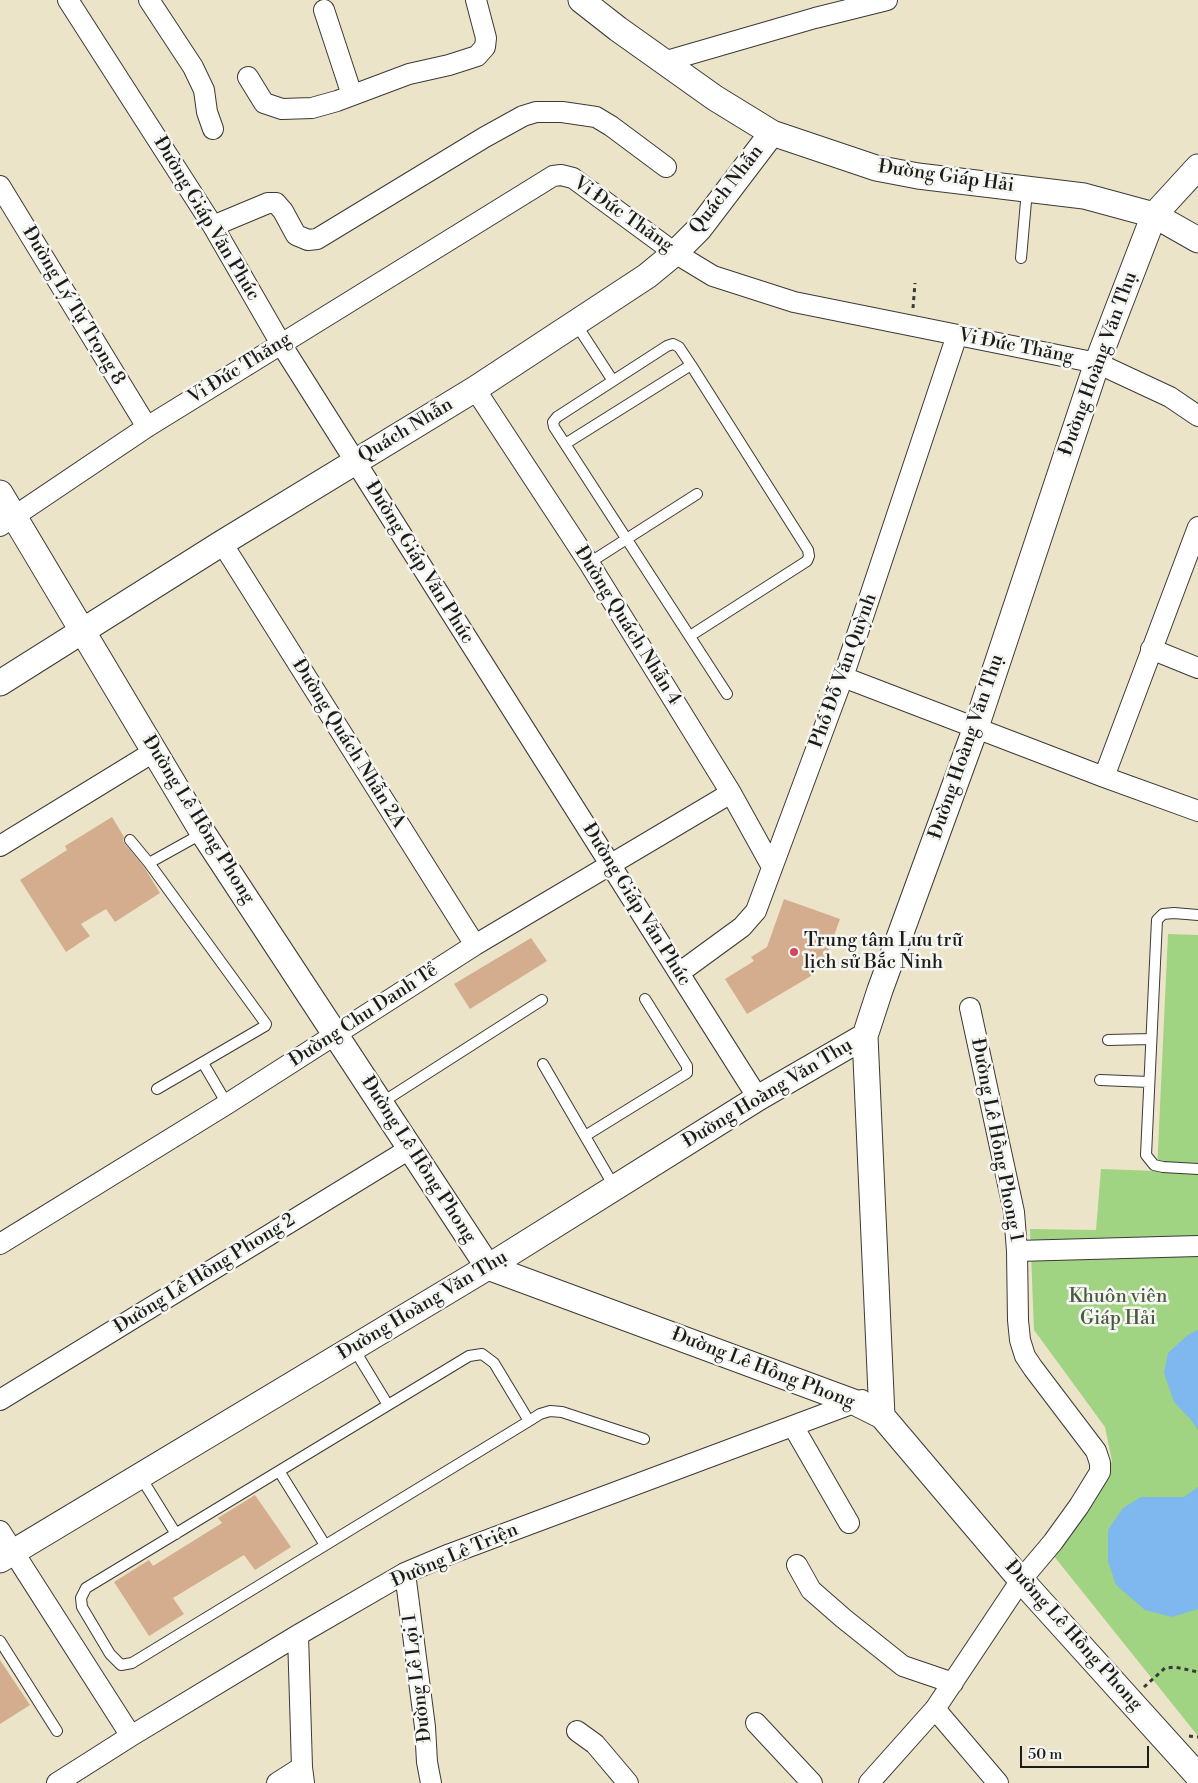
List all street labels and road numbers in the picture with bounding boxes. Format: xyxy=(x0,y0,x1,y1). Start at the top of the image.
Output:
street label: Đường Giáp Văn Phúc xyxy=(148,133,264,305)
street label: Quách Nhẫn xyxy=(685,141,769,239)
street label: Đường Giáp Hải xyxy=(876,156,1016,198)
street label: Vi Đức Thăng xyxy=(569,172,677,258)
street label: Đường Lý Tự Trọng 8 xyxy=(17,223,129,389)
street label: Đường Hoàng Văn Thụ xyxy=(1055,269,1143,459)
street label: Vi Đức Thăng xyxy=(956,325,1076,369)
street label: Vi Đức Thăng xyxy=(184,328,296,410)
street label: Quách Nhẫn xyxy=(355,394,457,468)
street label: Đường Giáp Văn Phúc xyxy=(360,477,478,649)
street label: Đường Quách Nhẫn 4 xyxy=(569,542,685,710)
street label: Phố Đỗ Văn Quỳnh xyxy=(805,591,883,751)
street label: Đường Hoàng Văn Thụ xyxy=(925,652,1009,842)
street label: Đường Quách Nhẫn 2A xyxy=(287,655,409,833)
street label: Đường Lê Hồng Phong xyxy=(137,731,259,909)
street label: Đường Giáp Văn Phúc xyxy=(577,819,695,991)
street label: Đường Chu Danh Tể xyxy=(285,959,443,1073)
street label: Đường Hoàng Văn Thụ xyxy=(679,1034,857,1154)
street label: Đường Lê Hồng Phong 1 xyxy=(965,1036,1027,1244)
street label: Đường Lê Hồng Phong xyxy=(355,1072,481,1248)
street label: Đường Lê Hồng Phong 2 xyxy=(110,1209,300,1339)
street label: Đường Hoàng Văn Thụ xyxy=(334,1246,512,1366)
street label: Đường Lê Hồng Phong xyxy=(668,1323,858,1415)
street label: Đường Lê Triện xyxy=(388,1519,522,1593)
street label: Đường Lê Hồng Phong xyxy=(999,1556,1147,1716)
street label: Đường Lê Lợi 1 xyxy=(399,1613,437,1743)

